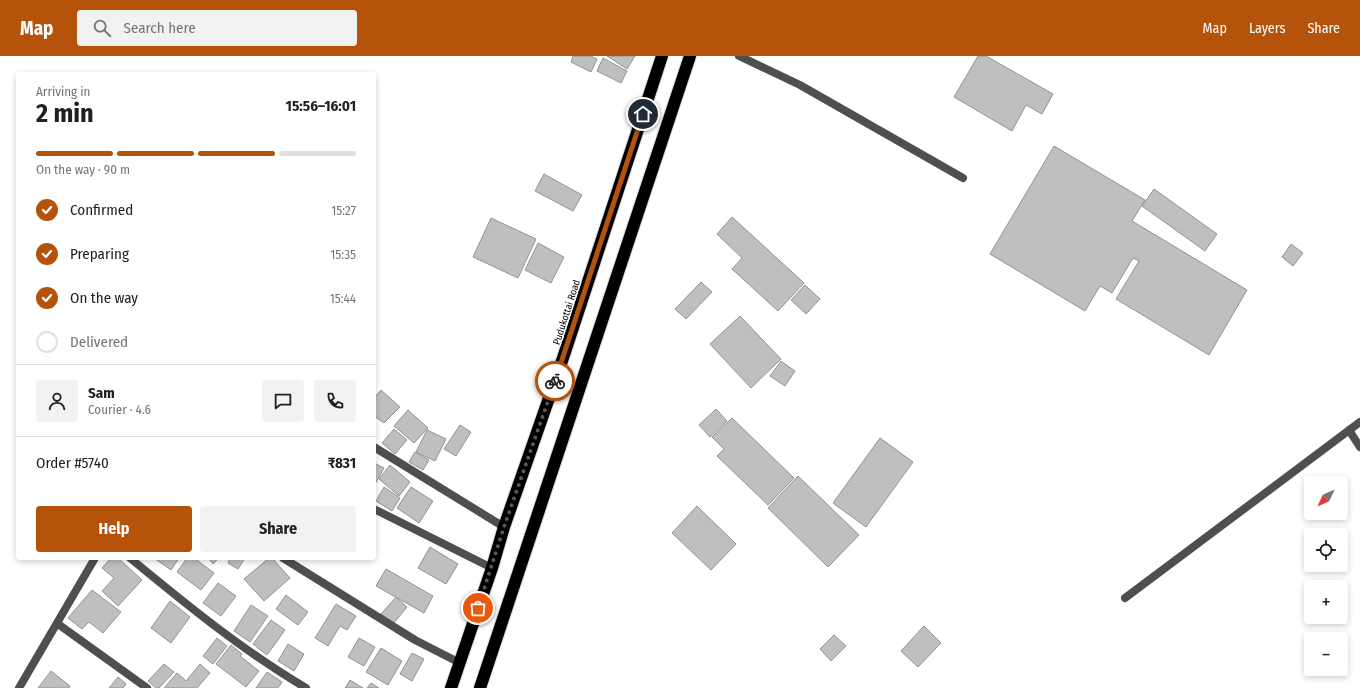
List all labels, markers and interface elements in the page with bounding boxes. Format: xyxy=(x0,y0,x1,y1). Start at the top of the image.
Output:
search box xyxy=(77,10,357,46)
text: Map xyxy=(20,17,53,40)
icon: search xyxy=(91,17,113,39)
text: Search here xyxy=(123,19,196,37)
text: Map xyxy=(1203,20,1227,37)
text: Layers xyxy=(1249,20,1285,37)
text: Share xyxy=(1307,20,1340,37)
text: Arriving in xyxy=(36,84,90,99)
text: 15:56–16:01 xyxy=(286,97,356,115)
pin xyxy=(626,97,660,131)
text: 2 min xyxy=(36,98,94,129)
icon: home xyxy=(632,103,654,125)
text: On the way · 90 m xyxy=(36,162,130,177)
icon: check xyxy=(36,199,58,221)
text: Confirmed xyxy=(70,201,133,219)
text: 15:27 xyxy=(331,203,356,218)
icon: check xyxy=(36,243,58,265)
text: Preparing xyxy=(70,245,129,263)
text: 15:35 xyxy=(330,247,356,262)
street label: Pudukottai Road xyxy=(551,278,583,346)
icon: check xyxy=(36,287,58,309)
text: On the way xyxy=(70,289,138,307)
text: 15:44 xyxy=(330,291,356,306)
text: Delivered xyxy=(70,333,128,351)
courier xyxy=(535,361,575,401)
icon: bike xyxy=(544,370,566,392)
button: person xyxy=(36,380,78,422)
button: chat xyxy=(262,380,304,422)
button: phone xyxy=(314,380,356,422)
text: Sam xyxy=(88,384,115,402)
text: Courier · 4.6 xyxy=(88,402,151,417)
text: Order #5740 xyxy=(36,454,109,472)
text: ₹831 xyxy=(328,454,356,472)
north arrow xyxy=(1304,476,1348,520)
map controls xyxy=(1304,476,1348,676)
button: Help xyxy=(36,506,192,552)
button: Share xyxy=(200,506,356,552)
button: locate xyxy=(1304,528,1348,572)
button: + xyxy=(1304,580,1348,624)
pin xyxy=(461,591,495,625)
icon: bag xyxy=(467,597,489,619)
button: − xyxy=(1304,632,1348,676)

